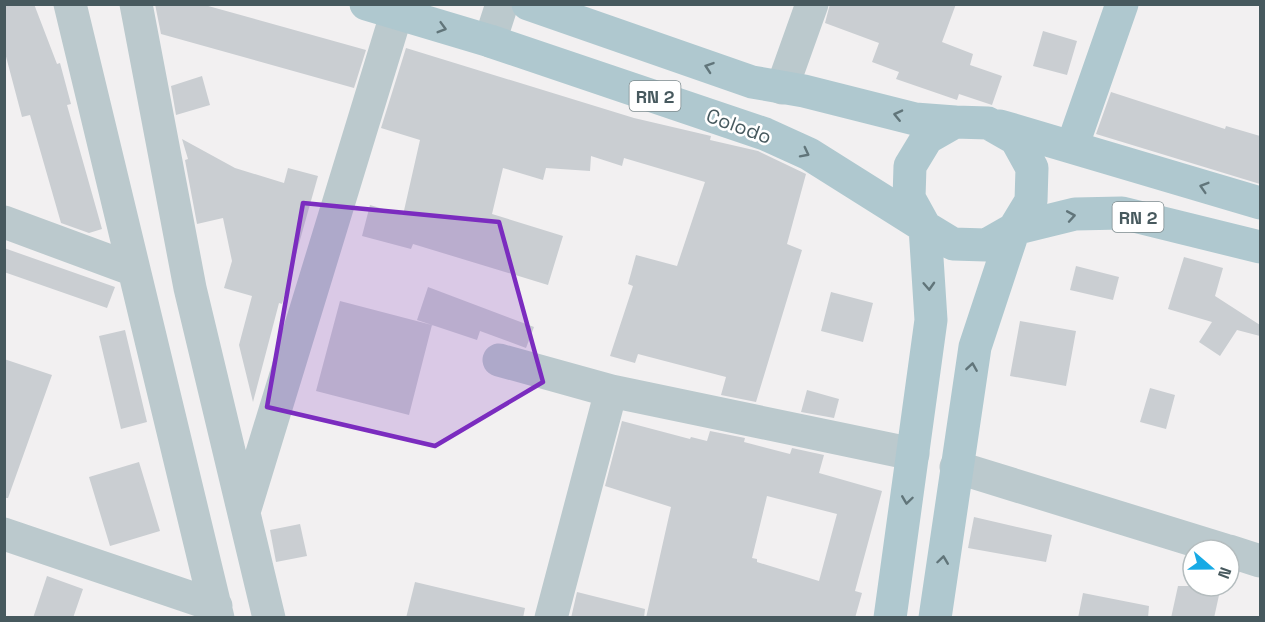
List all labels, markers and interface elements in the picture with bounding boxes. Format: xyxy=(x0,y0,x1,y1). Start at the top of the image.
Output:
one-way arrow xyxy=(437,20,447,33)
one-way arrow xyxy=(704,62,715,75)
road number: RN 2 xyxy=(630,81,680,111)
street label: Colodo xyxy=(703,102,775,150)
one-way arrow xyxy=(893,109,903,122)
one-way arrow xyxy=(799,145,810,157)
one-way arrow xyxy=(1199,182,1210,194)
road number: RN 2 xyxy=(1112,202,1164,232)
one-way arrow xyxy=(1066,210,1076,222)
one-way arrow xyxy=(922,281,935,290)
one-way arrow xyxy=(965,362,977,371)
one-way arrow xyxy=(901,495,913,504)
north arrow xyxy=(1181,538,1241,598)
one-way arrow xyxy=(936,555,948,564)
text: N xyxy=(1213,564,1236,582)

